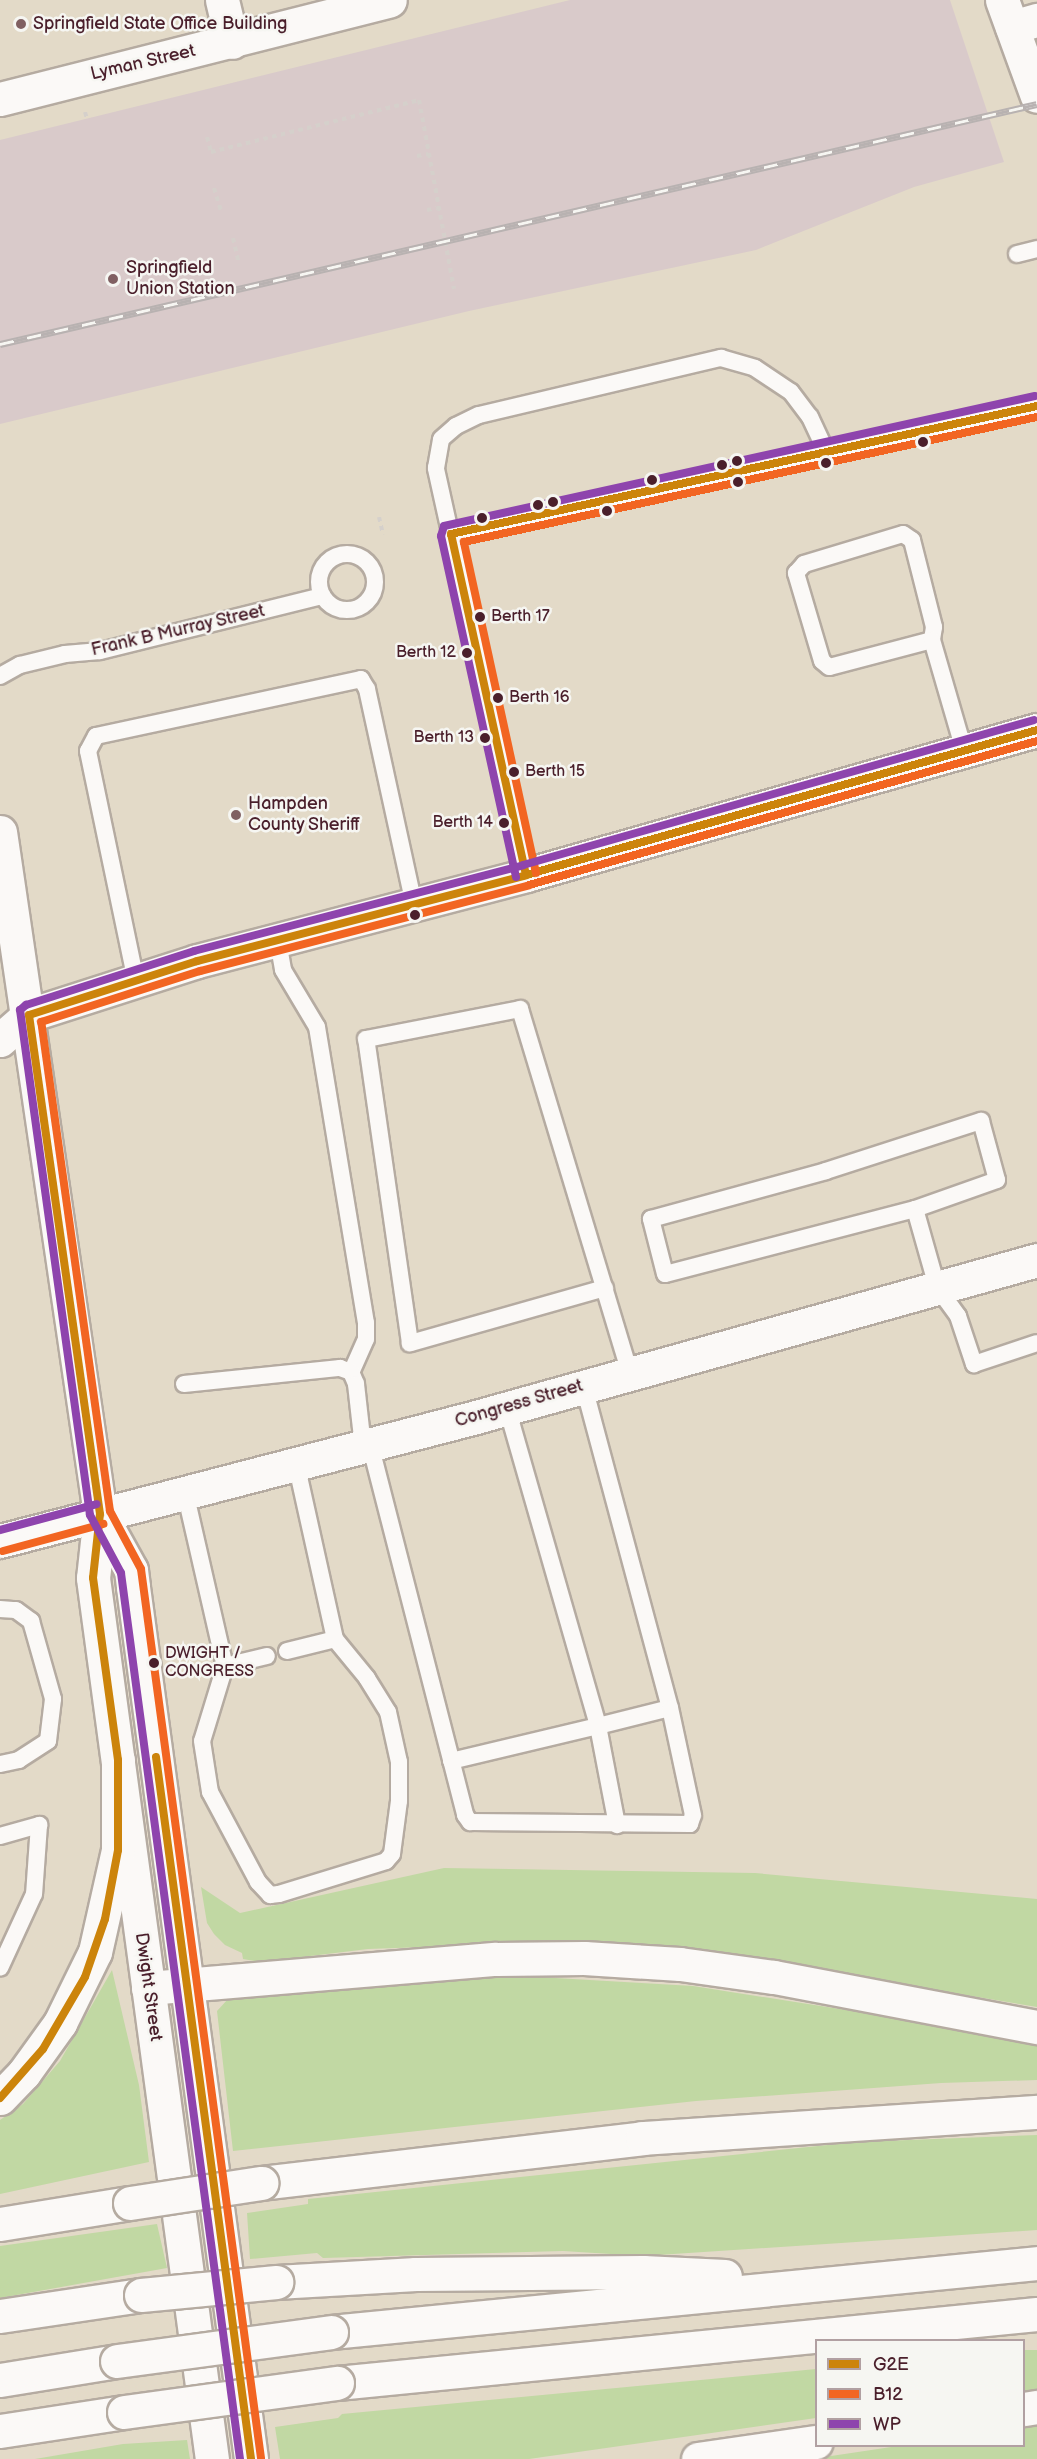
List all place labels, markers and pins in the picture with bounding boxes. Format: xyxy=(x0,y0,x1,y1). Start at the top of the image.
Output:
place label: Springfield State Office Building xyxy=(33,13,288,35)
marker: Springfield State Office Building xyxy=(14,17,28,31)
place label: Springfield Union Station xyxy=(126,258,235,300)
marker: Springfield Union Station xyxy=(104,270,122,288)
unlabelled marker xyxy=(917,436,929,448)
unlabelled marker xyxy=(731,455,743,467)
unlabelled marker xyxy=(820,457,832,469)
unlabelled marker xyxy=(716,459,728,471)
unlabelled marker xyxy=(646,474,658,486)
unlabelled marker xyxy=(732,476,744,488)
unlabelled marker xyxy=(547,496,559,508)
unlabelled marker xyxy=(532,499,544,511)
unlabelled marker xyxy=(601,505,613,517)
unlabelled marker xyxy=(476,512,488,524)
place label: Berth 17 xyxy=(491,607,550,627)
marker: Berth 17 xyxy=(474,611,486,623)
place label: Berth 12 xyxy=(396,643,456,663)
marker: Berth 12 xyxy=(461,647,473,659)
place label: Berth 16 xyxy=(509,688,569,708)
marker: Berth 16 xyxy=(492,692,504,704)
place label: Berth 13 xyxy=(413,728,474,748)
marker: Berth 13 xyxy=(479,732,491,744)
place label: Berth 15 xyxy=(525,762,585,782)
marker: Berth 15 xyxy=(508,766,520,778)
place label: Hampden County Sheriff xyxy=(248,794,362,836)
marker: Hampden County Sheriff xyxy=(229,808,243,822)
place label: Berth 14 xyxy=(433,813,493,833)
marker: Berth 14 xyxy=(498,817,510,829)
unlabelled marker xyxy=(409,909,421,921)
place label: DWIGHT / CONGRESS xyxy=(165,1644,254,1682)
marker: DWIGHT / CONGRESS xyxy=(148,1657,160,1669)

